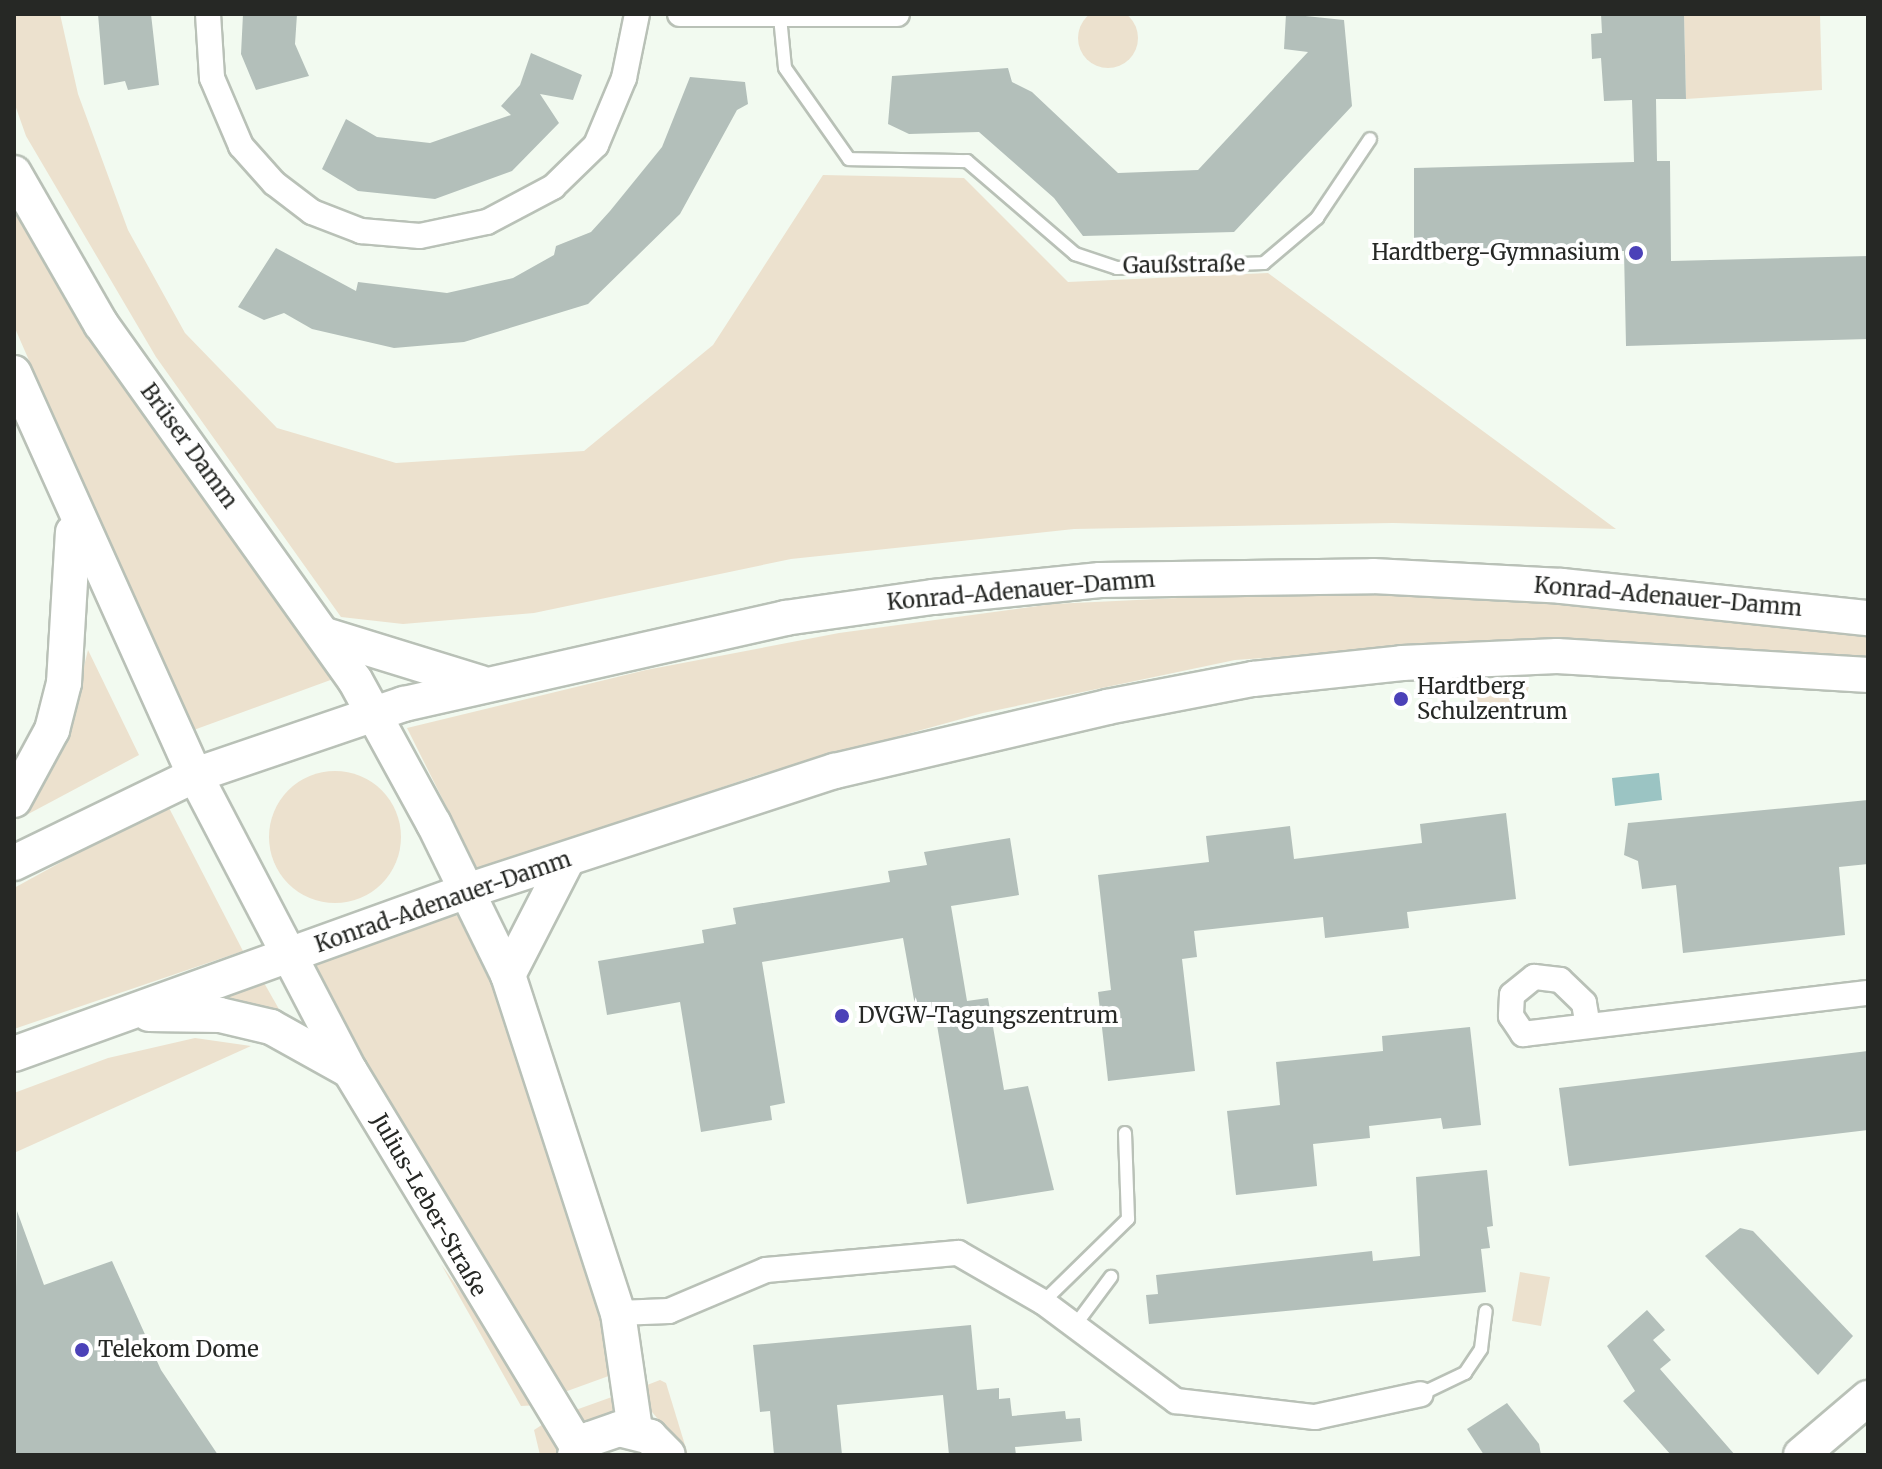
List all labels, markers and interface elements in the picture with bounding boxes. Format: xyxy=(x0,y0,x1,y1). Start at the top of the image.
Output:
place label: Hardtberg-Gymnasium xyxy=(1371,240,1620,266)
marker: Hardtberg-Gymnasium xyxy=(1627,244,1645,262)
street label: Gaußstraße xyxy=(1123,251,1245,279)
street label: Brüser Damm xyxy=(135,378,243,514)
street label: Konrad-Adenauer-Damm xyxy=(886,566,1156,616)
street label: Konrad-Adenauer-Damm xyxy=(1533,572,1803,622)
place label: Hardtberg Schulzentrum xyxy=(1417,673,1568,724)
marker: Hardtberg Schulzentrum xyxy=(1392,690,1410,708)
street label: Konrad-Adenauer-Damm xyxy=(311,846,575,958)
place label: DVGW-Tagungszentrum xyxy=(858,1003,1118,1029)
marker: DVGW-Tagungszentrum xyxy=(833,1007,851,1025)
street label: Julius-Leber-Straße xyxy=(366,1109,492,1301)
place label: Telekom Dome xyxy=(98,1337,259,1363)
marker: Telekom Dome xyxy=(73,1341,91,1359)

